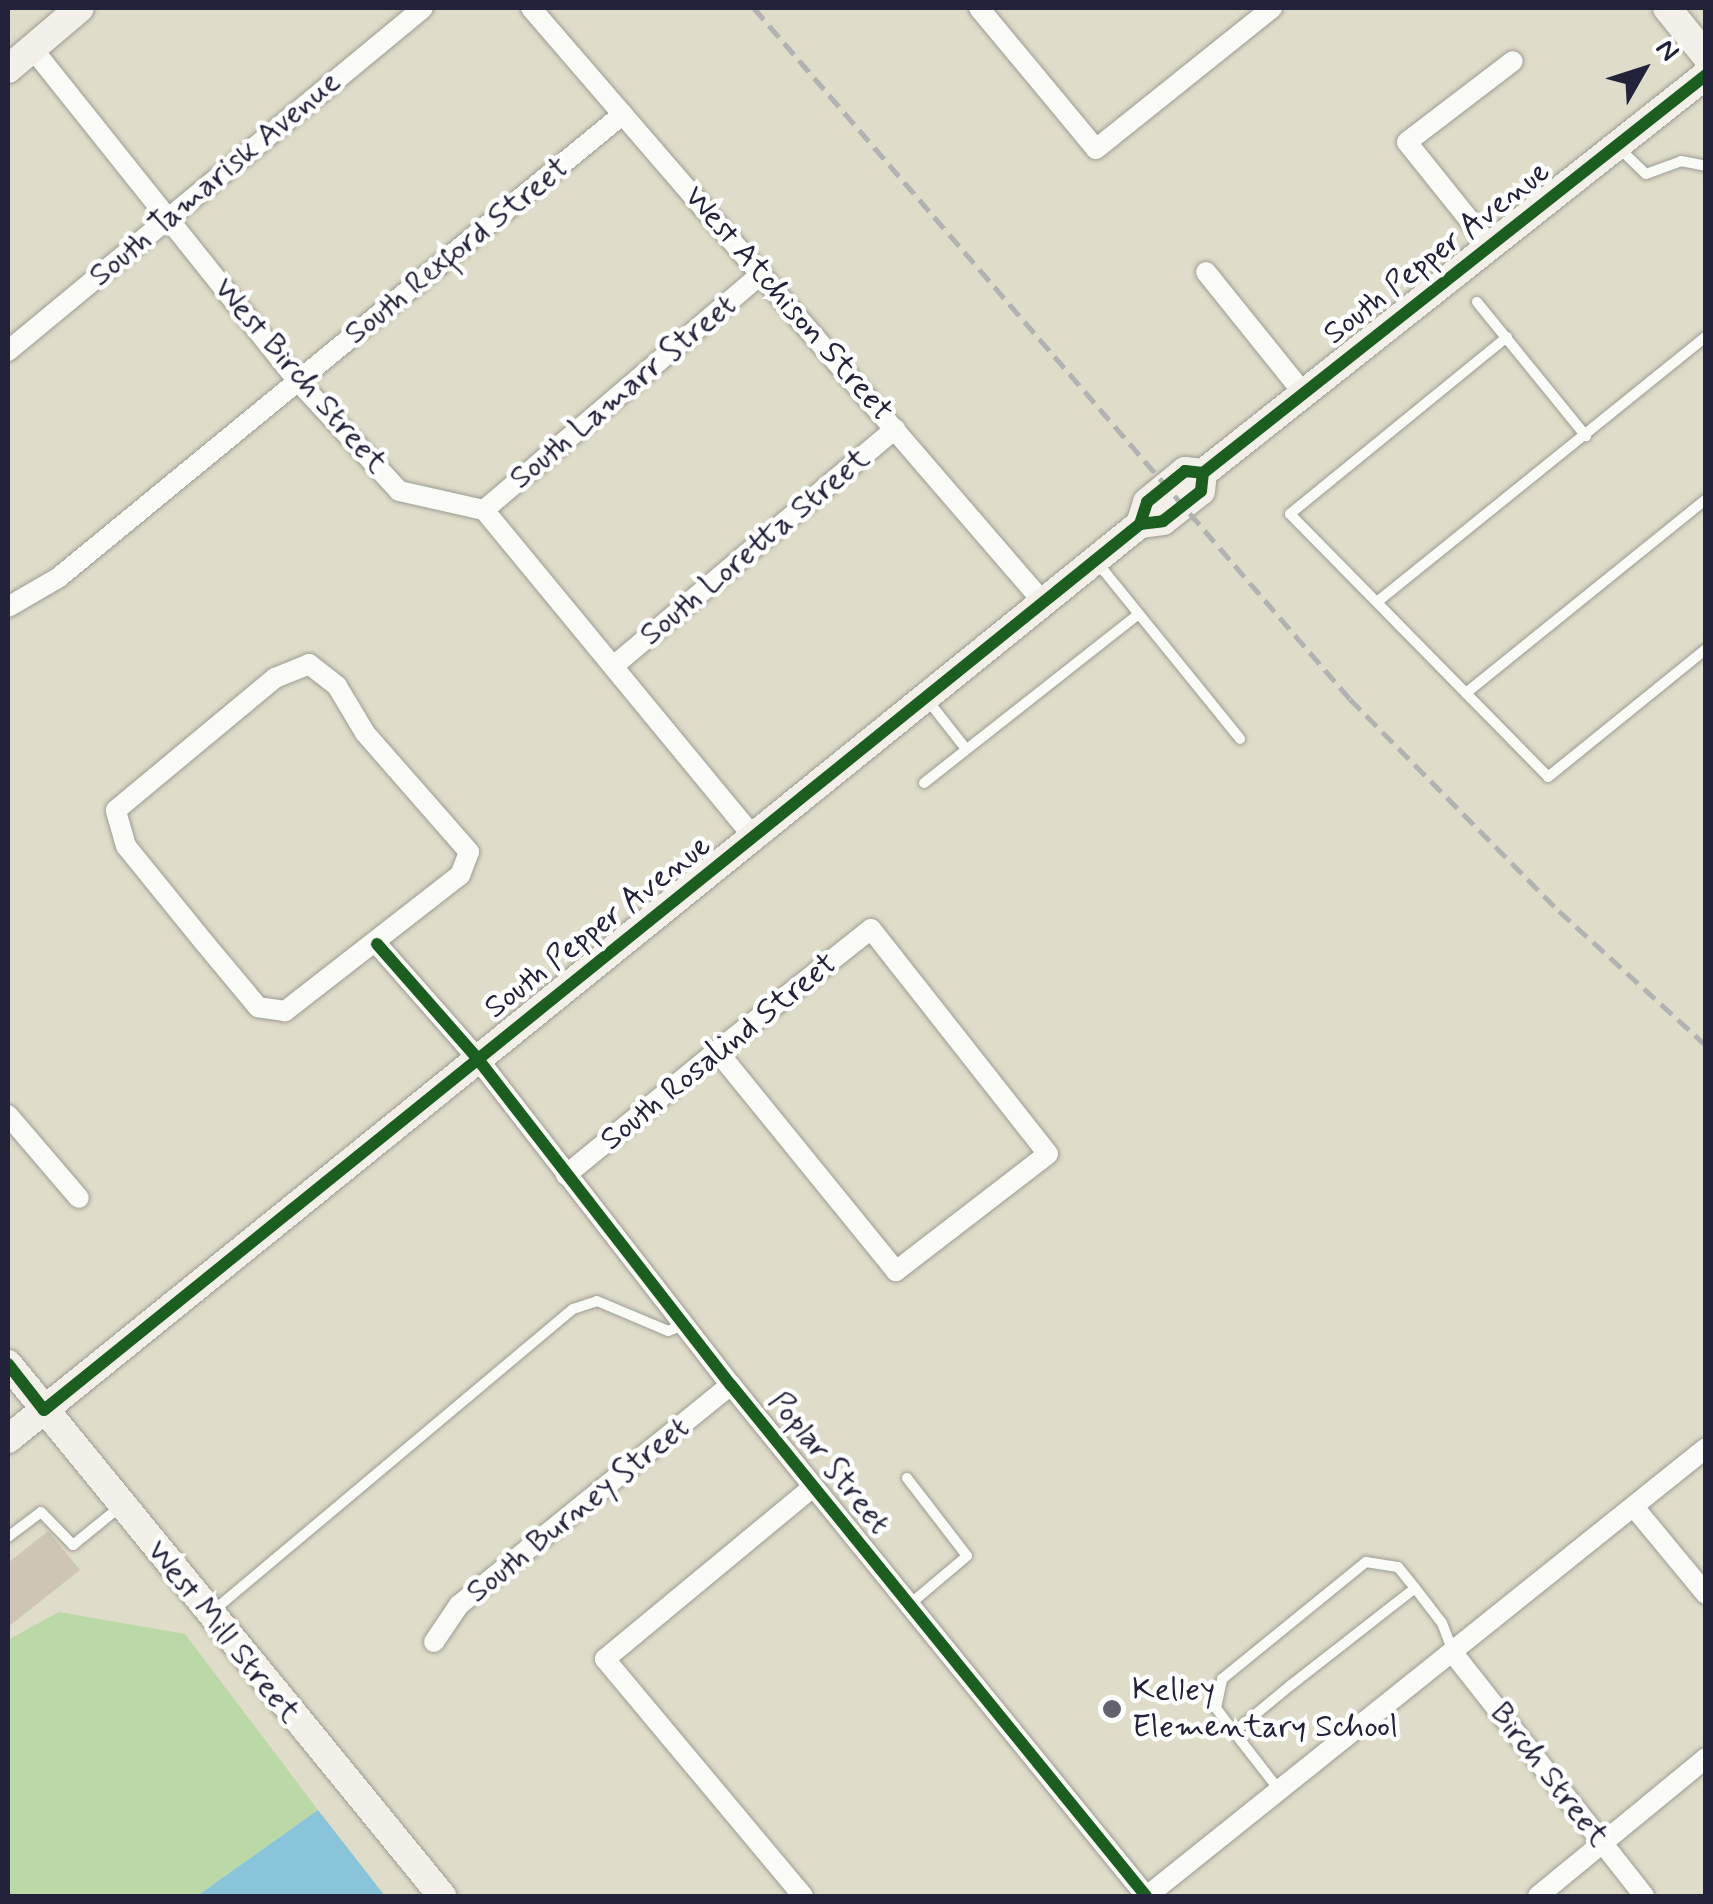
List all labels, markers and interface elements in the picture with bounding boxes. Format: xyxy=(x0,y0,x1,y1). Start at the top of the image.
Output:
north arrow xyxy=(1593,20,1693,120)
text: N xyxy=(1646,32,1687,70)
street label: South Tamarisk Avenue xyxy=(81,62,349,296)
street label: South Rexford Street xyxy=(338,149,576,353)
street label: South Pepper Avenue xyxy=(1317,154,1557,352)
street label: West Atchison Street xyxy=(676,179,900,429)
street label: West Birch Street xyxy=(205,270,395,482)
street label: South Lamarr Street xyxy=(500,284,746,500)
street label: South Loretta Street xyxy=(632,440,878,654)
street label: South Pepper Avenue xyxy=(478,828,718,1026)
street label: South Rosalind Street xyxy=(594,945,844,1159)
street label: Poplar Street xyxy=(758,1382,900,1544)
street label: South Burney Street xyxy=(457,1407,699,1613)
street label: West Mill Street xyxy=(138,1533,308,1731)
place label: Kelley Elementary School xyxy=(1132,1672,1398,1747)
street label: Birch Street xyxy=(1481,1695,1617,1855)
marker: Kelley Elementary School xyxy=(1101,1698,1123,1720)

